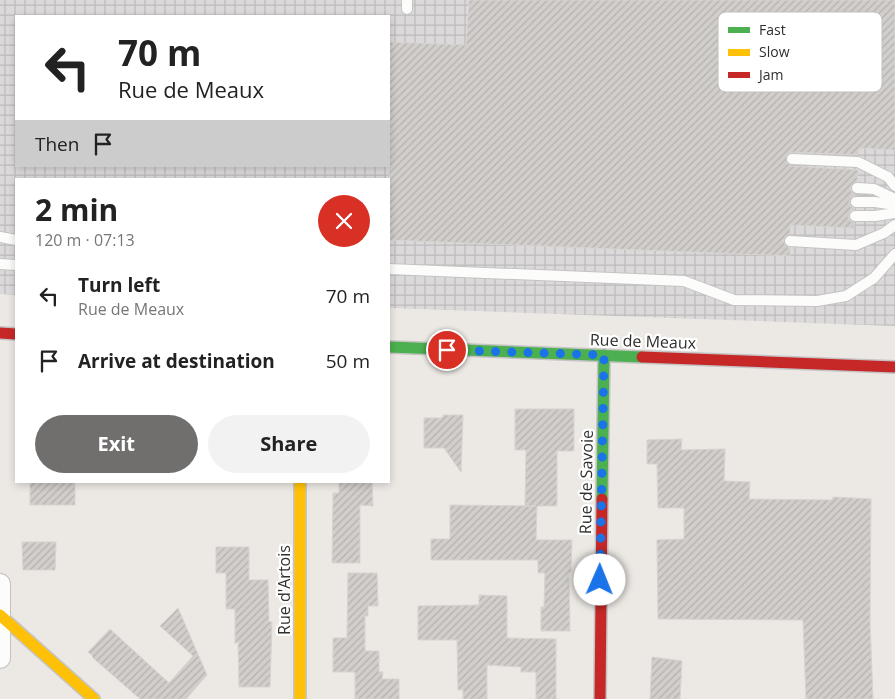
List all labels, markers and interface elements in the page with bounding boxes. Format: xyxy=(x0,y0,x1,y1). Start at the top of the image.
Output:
legend xyxy=(718,12,882,92)
text: Fast xyxy=(759,20,786,39)
text: 70 m xyxy=(118,29,201,76)
icon: left xyxy=(35,35,100,100)
text: Slow xyxy=(759,42,790,61)
text: Jam xyxy=(757,65,784,84)
text: Rue de Meaux xyxy=(118,74,264,104)
icon: arrive xyxy=(89,130,117,158)
text: Then xyxy=(35,131,79,157)
text: 2 min xyxy=(35,189,118,230)
button: close xyxy=(318,195,370,247)
text: 120 m · 07:13 xyxy=(35,229,135,251)
text: Turn left xyxy=(78,272,160,298)
icon: left xyxy=(35,282,63,310)
text: 70 m xyxy=(326,283,370,309)
text: Rue de Meaux xyxy=(78,298,184,320)
street label: Rue de Meaux xyxy=(590,328,697,354)
pin xyxy=(426,329,468,371)
icon: arrive xyxy=(433,336,461,364)
icon: arrive xyxy=(35,347,63,375)
text: Arrive at destination xyxy=(78,348,275,374)
text: 50 m xyxy=(326,348,370,374)
button: Exit xyxy=(35,415,198,473)
button: Share xyxy=(208,415,370,473)
street label: Rue de Savoie xyxy=(574,430,598,534)
street label: Rue d'Artois xyxy=(273,545,295,635)
position arrow xyxy=(573,553,625,605)

